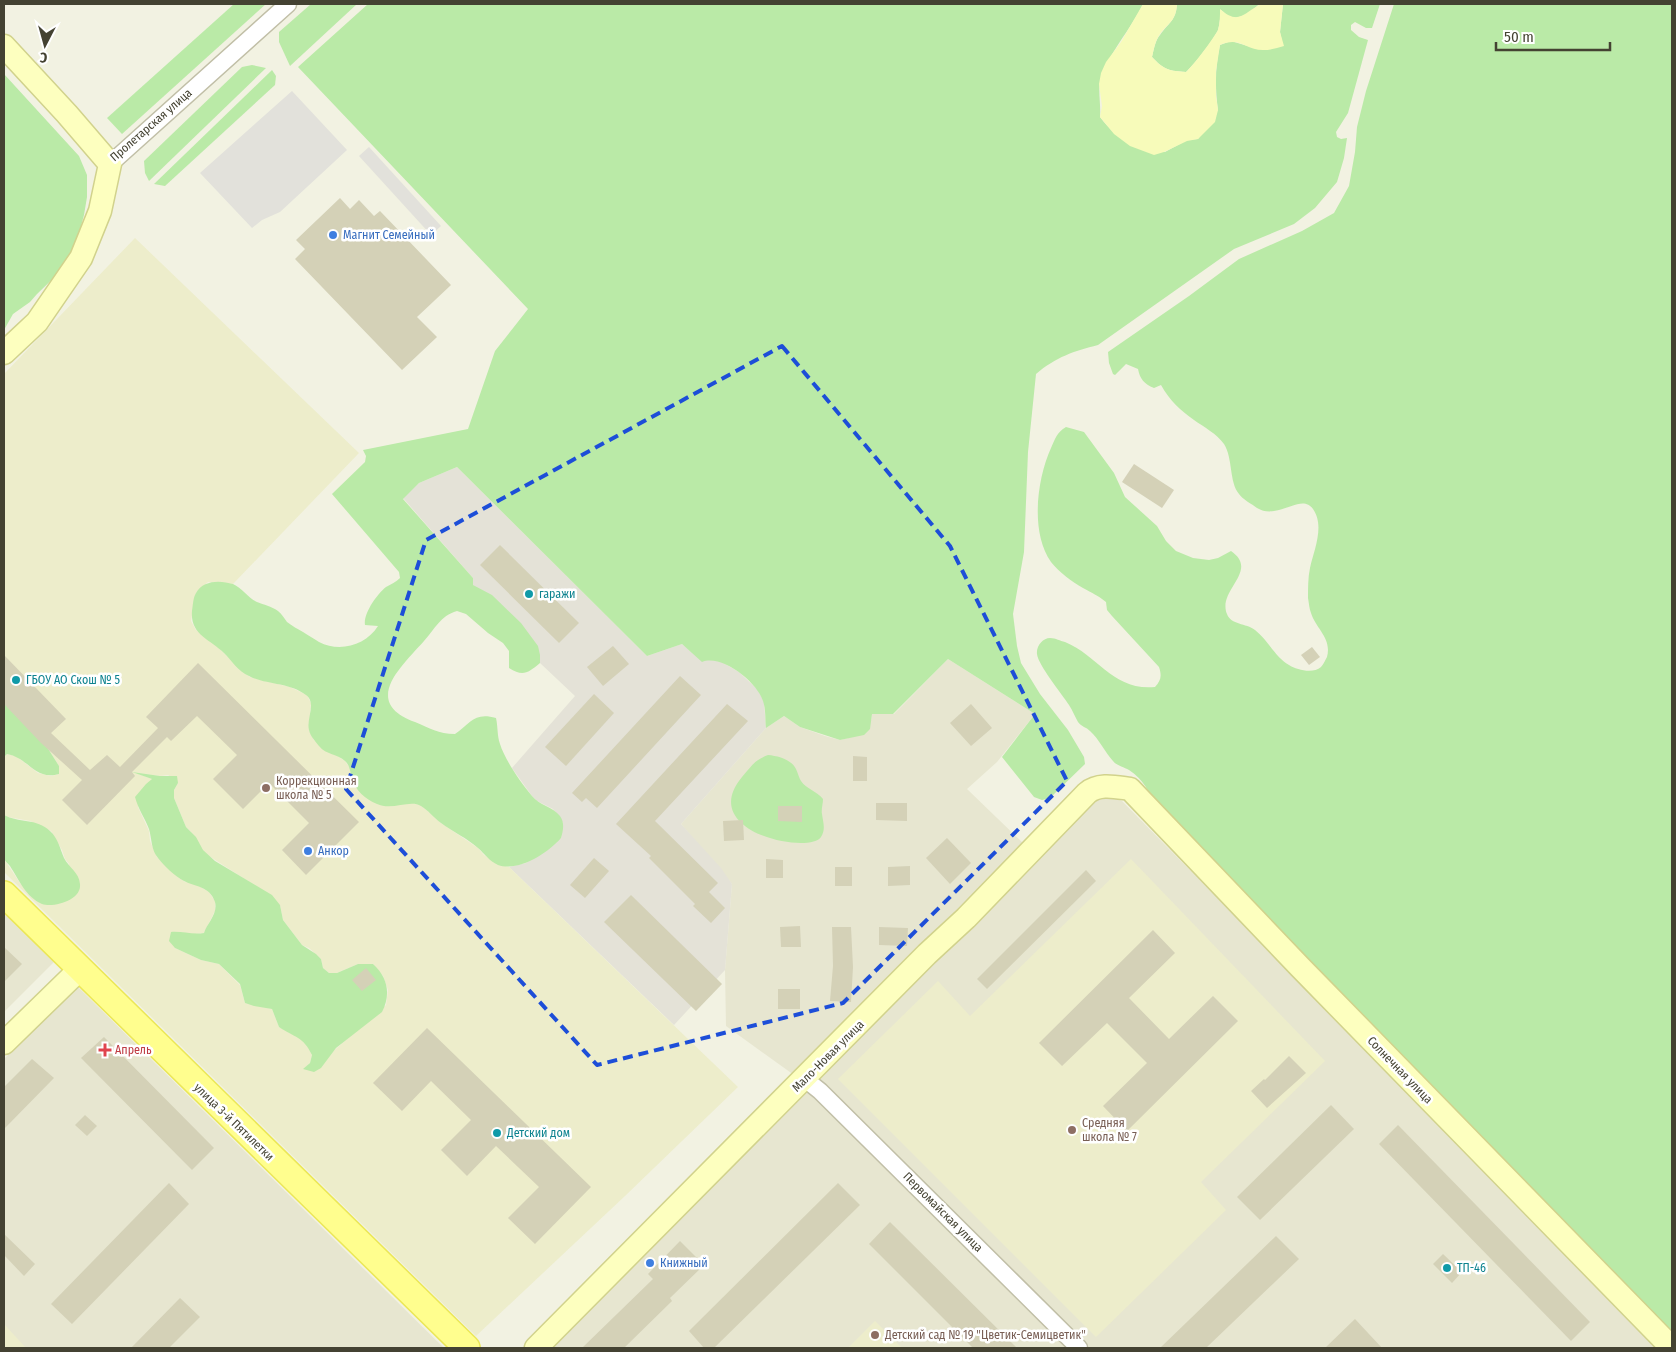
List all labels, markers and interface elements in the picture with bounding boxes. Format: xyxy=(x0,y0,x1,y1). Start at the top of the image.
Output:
north arrow xyxy=(20,20,70,70)
scale bar xyxy=(1496,20,1610,52)
text: 50 m xyxy=(1504,28,1534,46)
text: С xyxy=(39,49,48,66)
street label: Пролетарская улица xyxy=(107,86,195,164)
place label: Магнит Семейный xyxy=(343,228,435,242)
marker: Магнит Семейный xyxy=(327,229,339,241)
place label: гаражи xyxy=(539,587,575,601)
marker: гаражи xyxy=(523,588,535,600)
place label: ГБОУ АО Скош № 5 xyxy=(26,673,120,687)
marker: ГБОУ АО Скош № 5 xyxy=(10,674,22,686)
place label: Коррекционная школа № 5 xyxy=(276,774,357,802)
marker: Коррекционная школа № 5 xyxy=(260,782,272,794)
place label: Анкор xyxy=(318,844,349,858)
marker: Анкор xyxy=(302,845,314,857)
street label: Мало-Новая улица xyxy=(789,1017,867,1095)
street label: Солнечная улица xyxy=(1365,1034,1436,1106)
place label: Апрель xyxy=(115,1043,152,1057)
marker: Апрель xyxy=(99,1044,111,1056)
street label: улица 3-й Пятилетки xyxy=(191,1080,277,1164)
place label: Средняя школа № 7 xyxy=(1082,1116,1137,1144)
marker: Средняя школа № 7 xyxy=(1066,1124,1078,1136)
place label: Детский дом xyxy=(506,1126,570,1140)
marker: Детский дом xyxy=(491,1127,503,1139)
street label: Первомайская улица xyxy=(900,1169,986,1255)
place label: Книжный xyxy=(660,1256,708,1270)
marker: Книжный xyxy=(644,1257,656,1269)
place label: ТП-46 xyxy=(1457,1261,1486,1275)
marker: ТП-46 xyxy=(1441,1262,1453,1274)
place label: Детский сад № 19 "Цветик-Семицветик" xyxy=(884,1328,1086,1342)
marker: Детский сад № 19 "Цветик-Семицветик" xyxy=(869,1329,881,1341)

